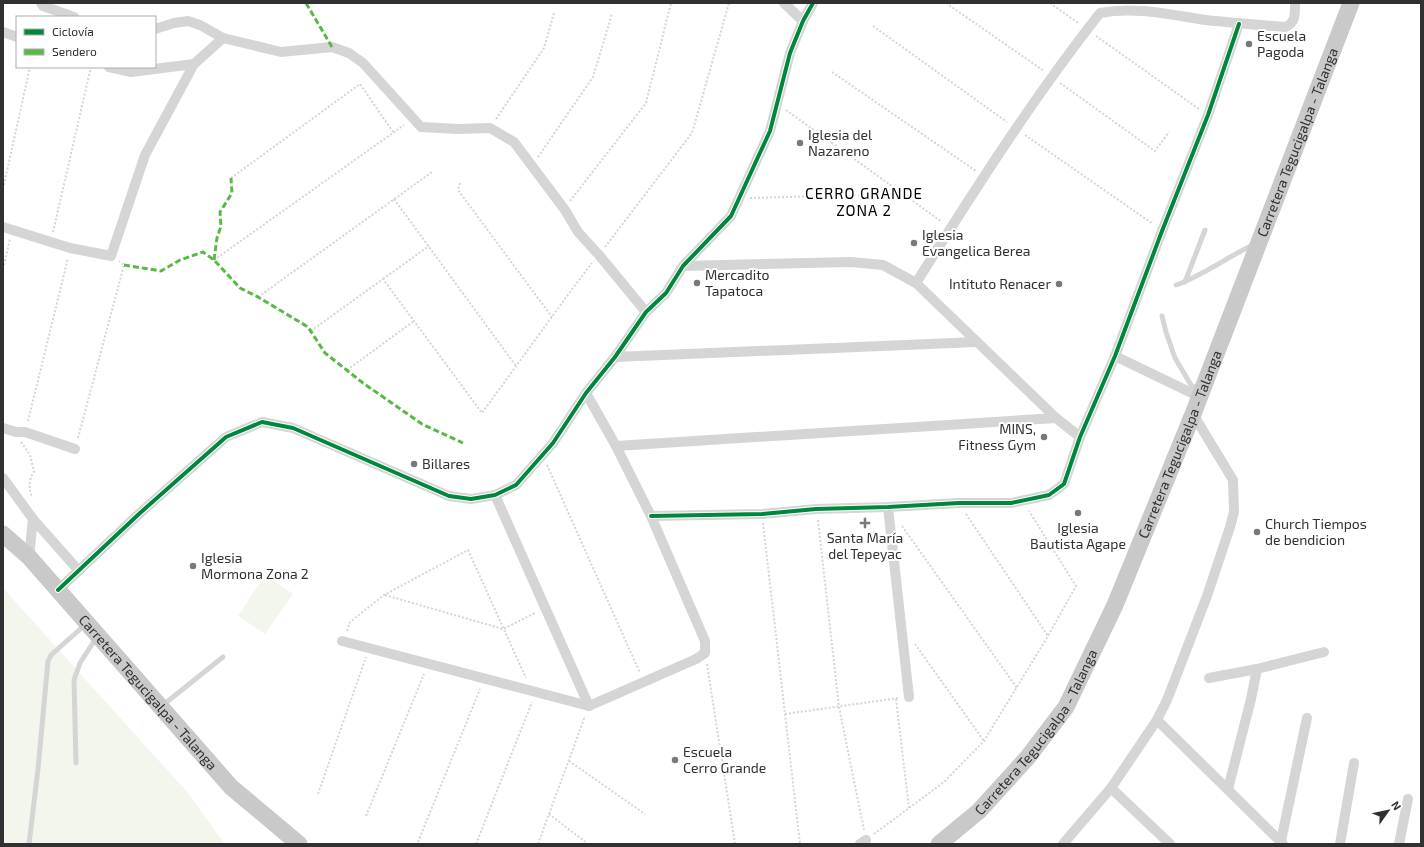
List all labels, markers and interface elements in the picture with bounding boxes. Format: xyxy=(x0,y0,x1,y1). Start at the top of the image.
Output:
legend xyxy=(16,16,156,68)
text: Ciclovía xyxy=(52,24,94,38)
place label: Escuela Pagoda xyxy=(1257,27,1306,60)
marker: Escuela Pagoda xyxy=(1244,39,1254,49)
text: Sendero xyxy=(52,44,97,58)
street label: Carretera Tegucigalpa - Talanga xyxy=(1253,45,1341,239)
place label: Iglesia del Nazareno xyxy=(808,126,873,159)
marker: Iglesia del Nazareno xyxy=(795,138,805,148)
district label: CERRO GRANDE ZONA 2 xyxy=(805,184,923,219)
place label: Iglesia Evangelica Berea xyxy=(922,226,1030,259)
marker: Iglesia Evangelica Berea xyxy=(909,238,919,248)
place label: Mercadito Tapatoca xyxy=(705,266,770,299)
place label: Intituto Renacer xyxy=(949,275,1051,292)
marker: Mercadito Tapatoca xyxy=(692,278,702,288)
marker: Intituto Renacer xyxy=(1054,279,1064,289)
street label: Carretera Tegucigalpa - Talanga xyxy=(1134,348,1225,541)
place label: MINS, Fitness Gym xyxy=(958,420,1036,453)
marker: MINS, Fitness Gym xyxy=(1039,432,1049,442)
place label: Billares xyxy=(422,455,470,472)
marker: Billares xyxy=(409,459,419,469)
marker: Iglesia Bautista Agape xyxy=(1073,508,1083,518)
place label: Church Tiempos de bendicion xyxy=(1265,515,1367,548)
marker: Santa María del Tepeyac xyxy=(860,518,870,528)
place label: Iglesia Bautista Agape xyxy=(1030,519,1126,552)
marker: Church Tiempos de bendicion xyxy=(1252,527,1262,537)
place label: Santa María del Tepeyac xyxy=(827,529,903,562)
place label: Iglesia Mormona Zona 2 xyxy=(201,549,309,582)
marker: Iglesia Mormona Zona 2 xyxy=(188,561,198,571)
street label: Carretera Tegucigalpa - Talanga xyxy=(76,611,221,773)
street label: Carretera Tegucigalpa - Talanga xyxy=(971,646,1100,818)
place label: Escuela Cerro Grande xyxy=(683,743,766,776)
marker: Escuela Cerro Grande xyxy=(670,755,680,765)
north arrow xyxy=(1368,791,1408,831)
text: N xyxy=(1389,798,1404,812)

